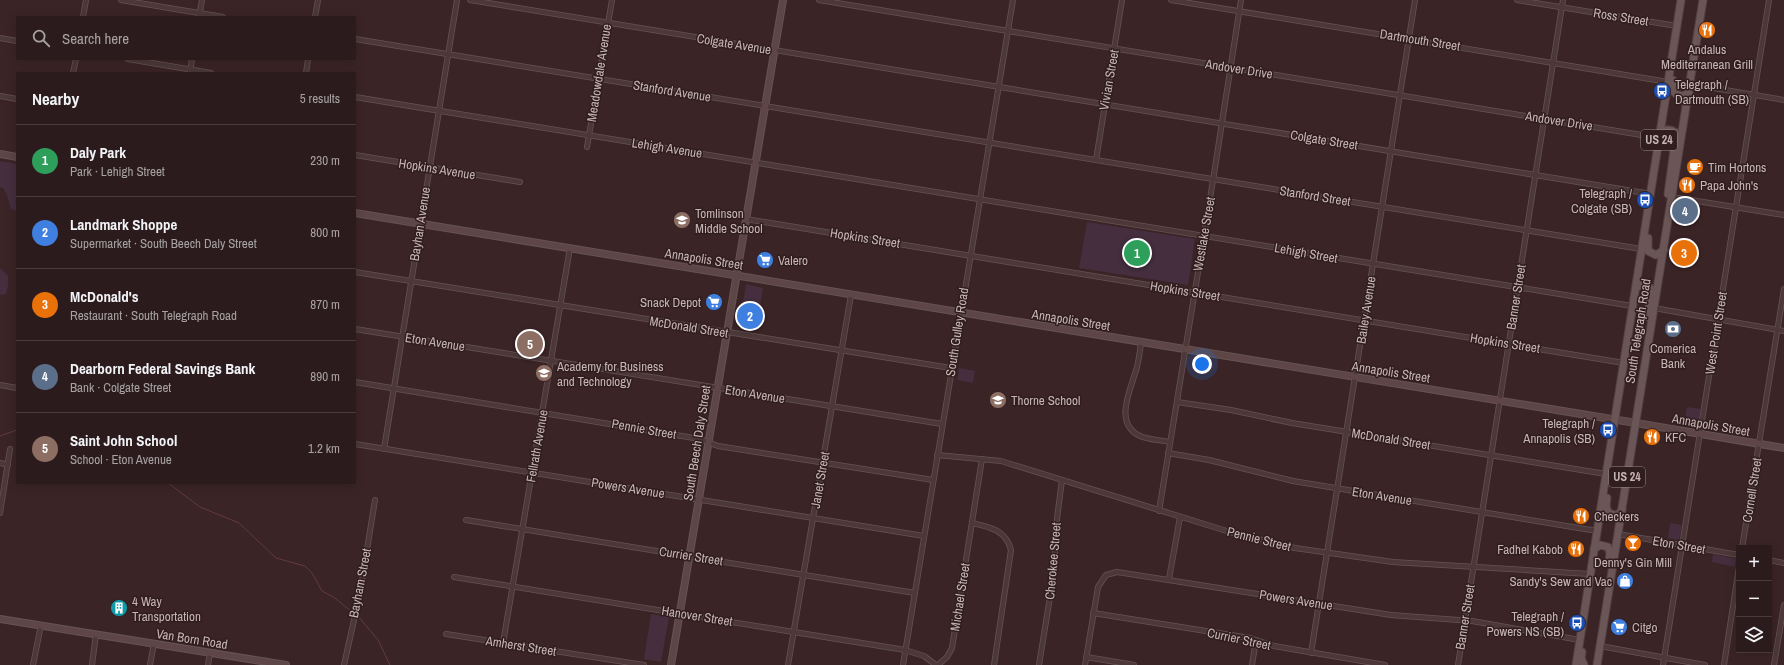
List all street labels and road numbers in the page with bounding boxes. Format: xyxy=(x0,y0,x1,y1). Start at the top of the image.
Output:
street label: Ross Street xyxy=(1592,4,1650,30)
street label: Meadowdale Avenue xyxy=(583,23,615,123)
street label: Dartmouth Street xyxy=(1379,25,1461,55)
street label: Colgate Avenue xyxy=(696,30,772,58)
street label: Vivian Street xyxy=(1095,48,1123,112)
street label: Andover Drive xyxy=(1203,55,1274,83)
street label: Stanford Avenue xyxy=(632,76,712,106)
street label: Andover Drive xyxy=(1523,107,1594,135)
street label: Colgate Street xyxy=(1289,126,1359,154)
road number: US 24 xyxy=(1641,130,1677,150)
street label: Lehigh Avenue xyxy=(631,134,703,162)
street label: Hopkins Avenue xyxy=(397,155,477,183)
street label: Stanford Street xyxy=(1278,182,1352,210)
street label: Bayhan Avenue xyxy=(406,186,434,262)
street label: Westlake Street xyxy=(1189,196,1219,272)
street label: Hopkins Street xyxy=(829,224,901,252)
street label: Lehigh Street xyxy=(1273,239,1339,267)
street label: Annapolis Street xyxy=(663,244,744,274)
street label: Banner Street xyxy=(1502,263,1530,331)
street label: Bailey Avenue xyxy=(1352,275,1380,345)
street label: Hopkins Street xyxy=(1149,277,1221,305)
street label: South Telegraph Road xyxy=(1621,277,1655,385)
street label: South Gulley Road xyxy=(942,286,972,378)
street label: West Point Street xyxy=(1701,290,1731,376)
street label: Annapolis Street xyxy=(1030,305,1111,335)
street label: McDonald Street xyxy=(648,312,730,342)
street label: Eton Avenue xyxy=(404,329,466,355)
street label: Hopkins Street xyxy=(1469,329,1541,357)
street label: Annapolis Street xyxy=(1350,357,1431,387)
street label: Eton Avenue xyxy=(724,381,786,407)
street label: South Beech Daly Street xyxy=(679,384,715,502)
street label: Fellrath Avenue xyxy=(522,408,552,484)
street label: Annapolis Street xyxy=(1670,410,1751,440)
street label: Pennie Street xyxy=(610,415,678,443)
street label: McDonald Street xyxy=(1350,424,1432,454)
street label: Janet Street xyxy=(807,450,833,510)
street label: Cornell Street xyxy=(1739,456,1765,524)
road number: US 24 xyxy=(1609,467,1645,487)
street label: Powers Avenue xyxy=(590,474,666,502)
street label: Eton Avenue xyxy=(1351,483,1413,509)
street label: Cherokee Street xyxy=(1041,522,1065,600)
street label: Pennie Street xyxy=(1225,523,1293,555)
street label: Eton Street xyxy=(1651,532,1707,558)
street label: Currier Street xyxy=(658,543,724,569)
street label: Bayham Street xyxy=(345,547,375,619)
street label: Michael Street xyxy=(946,562,974,632)
street label: Banner Street xyxy=(1451,583,1479,651)
street label: Powers Avenue xyxy=(1258,586,1334,614)
street label: Hanover Street xyxy=(660,602,734,630)
street label: Currier Street xyxy=(1206,624,1272,654)
street label: Van Born Road xyxy=(155,625,229,653)
street label: Amherst Street xyxy=(484,632,557,660)

